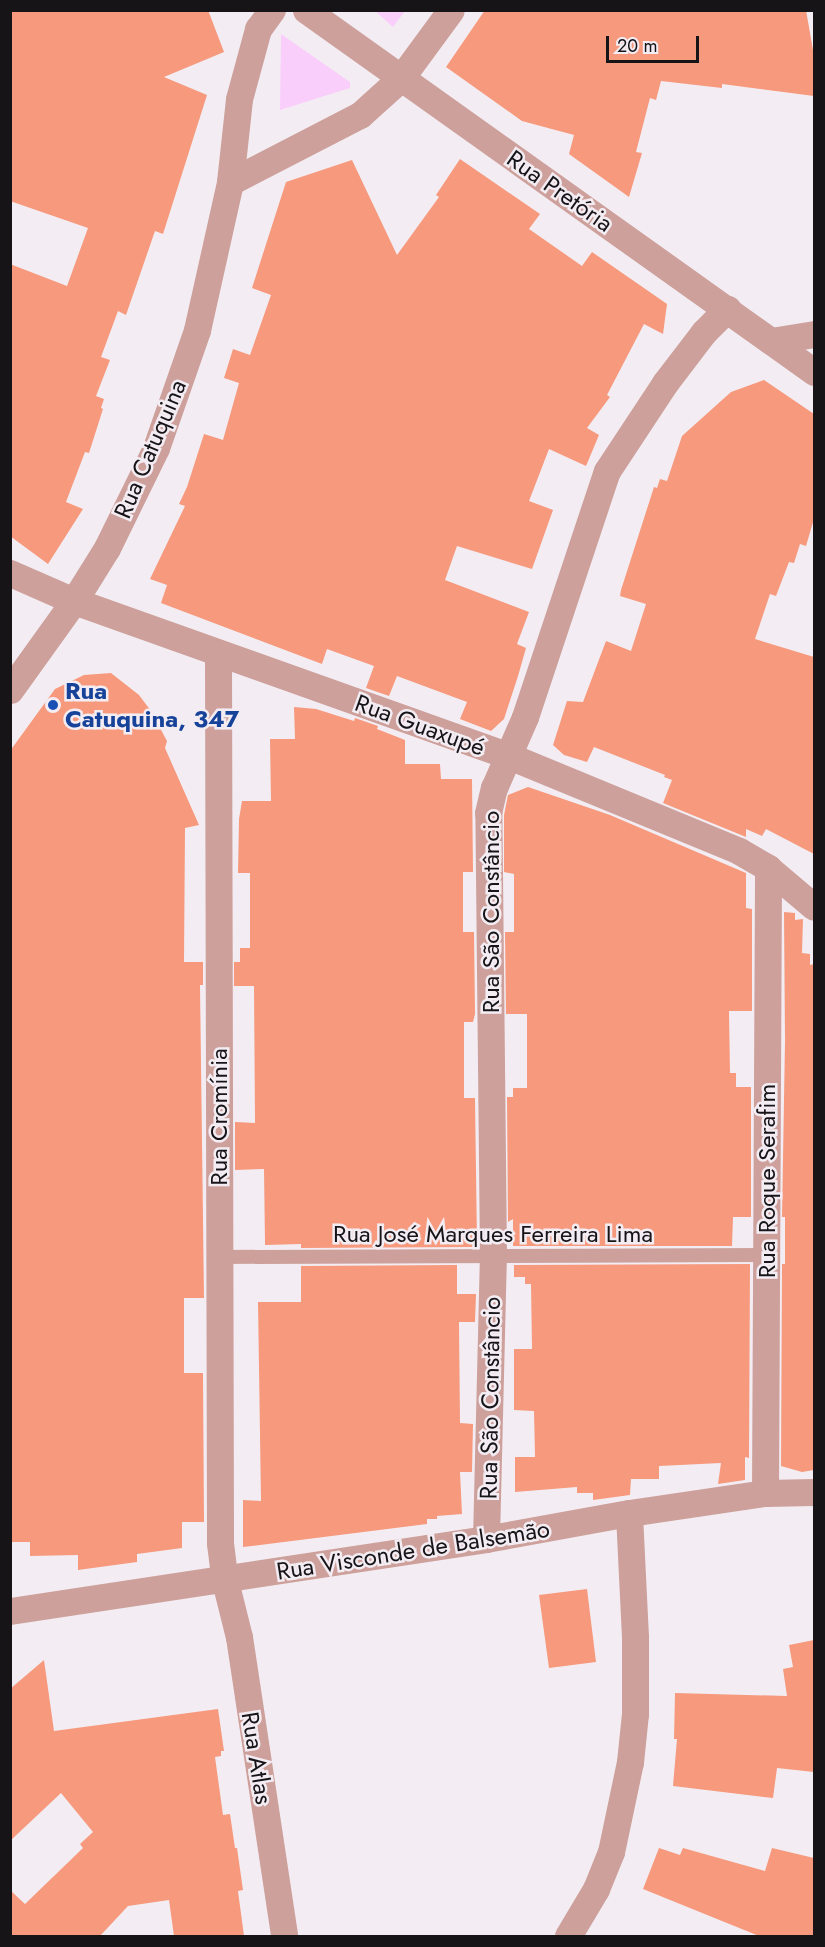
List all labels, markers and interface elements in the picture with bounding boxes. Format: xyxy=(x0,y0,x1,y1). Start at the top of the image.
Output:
scale bar xyxy=(609,24,702,62)
text: 20 m xyxy=(617,33,657,59)
street label: Rua Pretória xyxy=(502,144,618,238)
street label: Rua Catuquina xyxy=(108,375,192,523)
place label: Rua Catuquina, 347 xyxy=(65,677,239,733)
street label: Rua Guaxupé xyxy=(351,688,489,762)
marker: Rua Catuquina, 347 xyxy=(46,698,60,712)
street label: Rua São Constâncio xyxy=(477,811,505,1013)
street label: Rua Cromínia xyxy=(205,1048,233,1186)
street label: Rua Roque Serafim xyxy=(753,1084,781,1278)
street label: Rua José Marques Ferreira Lima xyxy=(333,1220,653,1248)
street label: Rua São Constâncio xyxy=(474,1297,506,1499)
street label: Rua Visconde de Balsemão xyxy=(274,1514,552,1586)
street label: Rua Atlas xyxy=(235,1710,279,1806)

